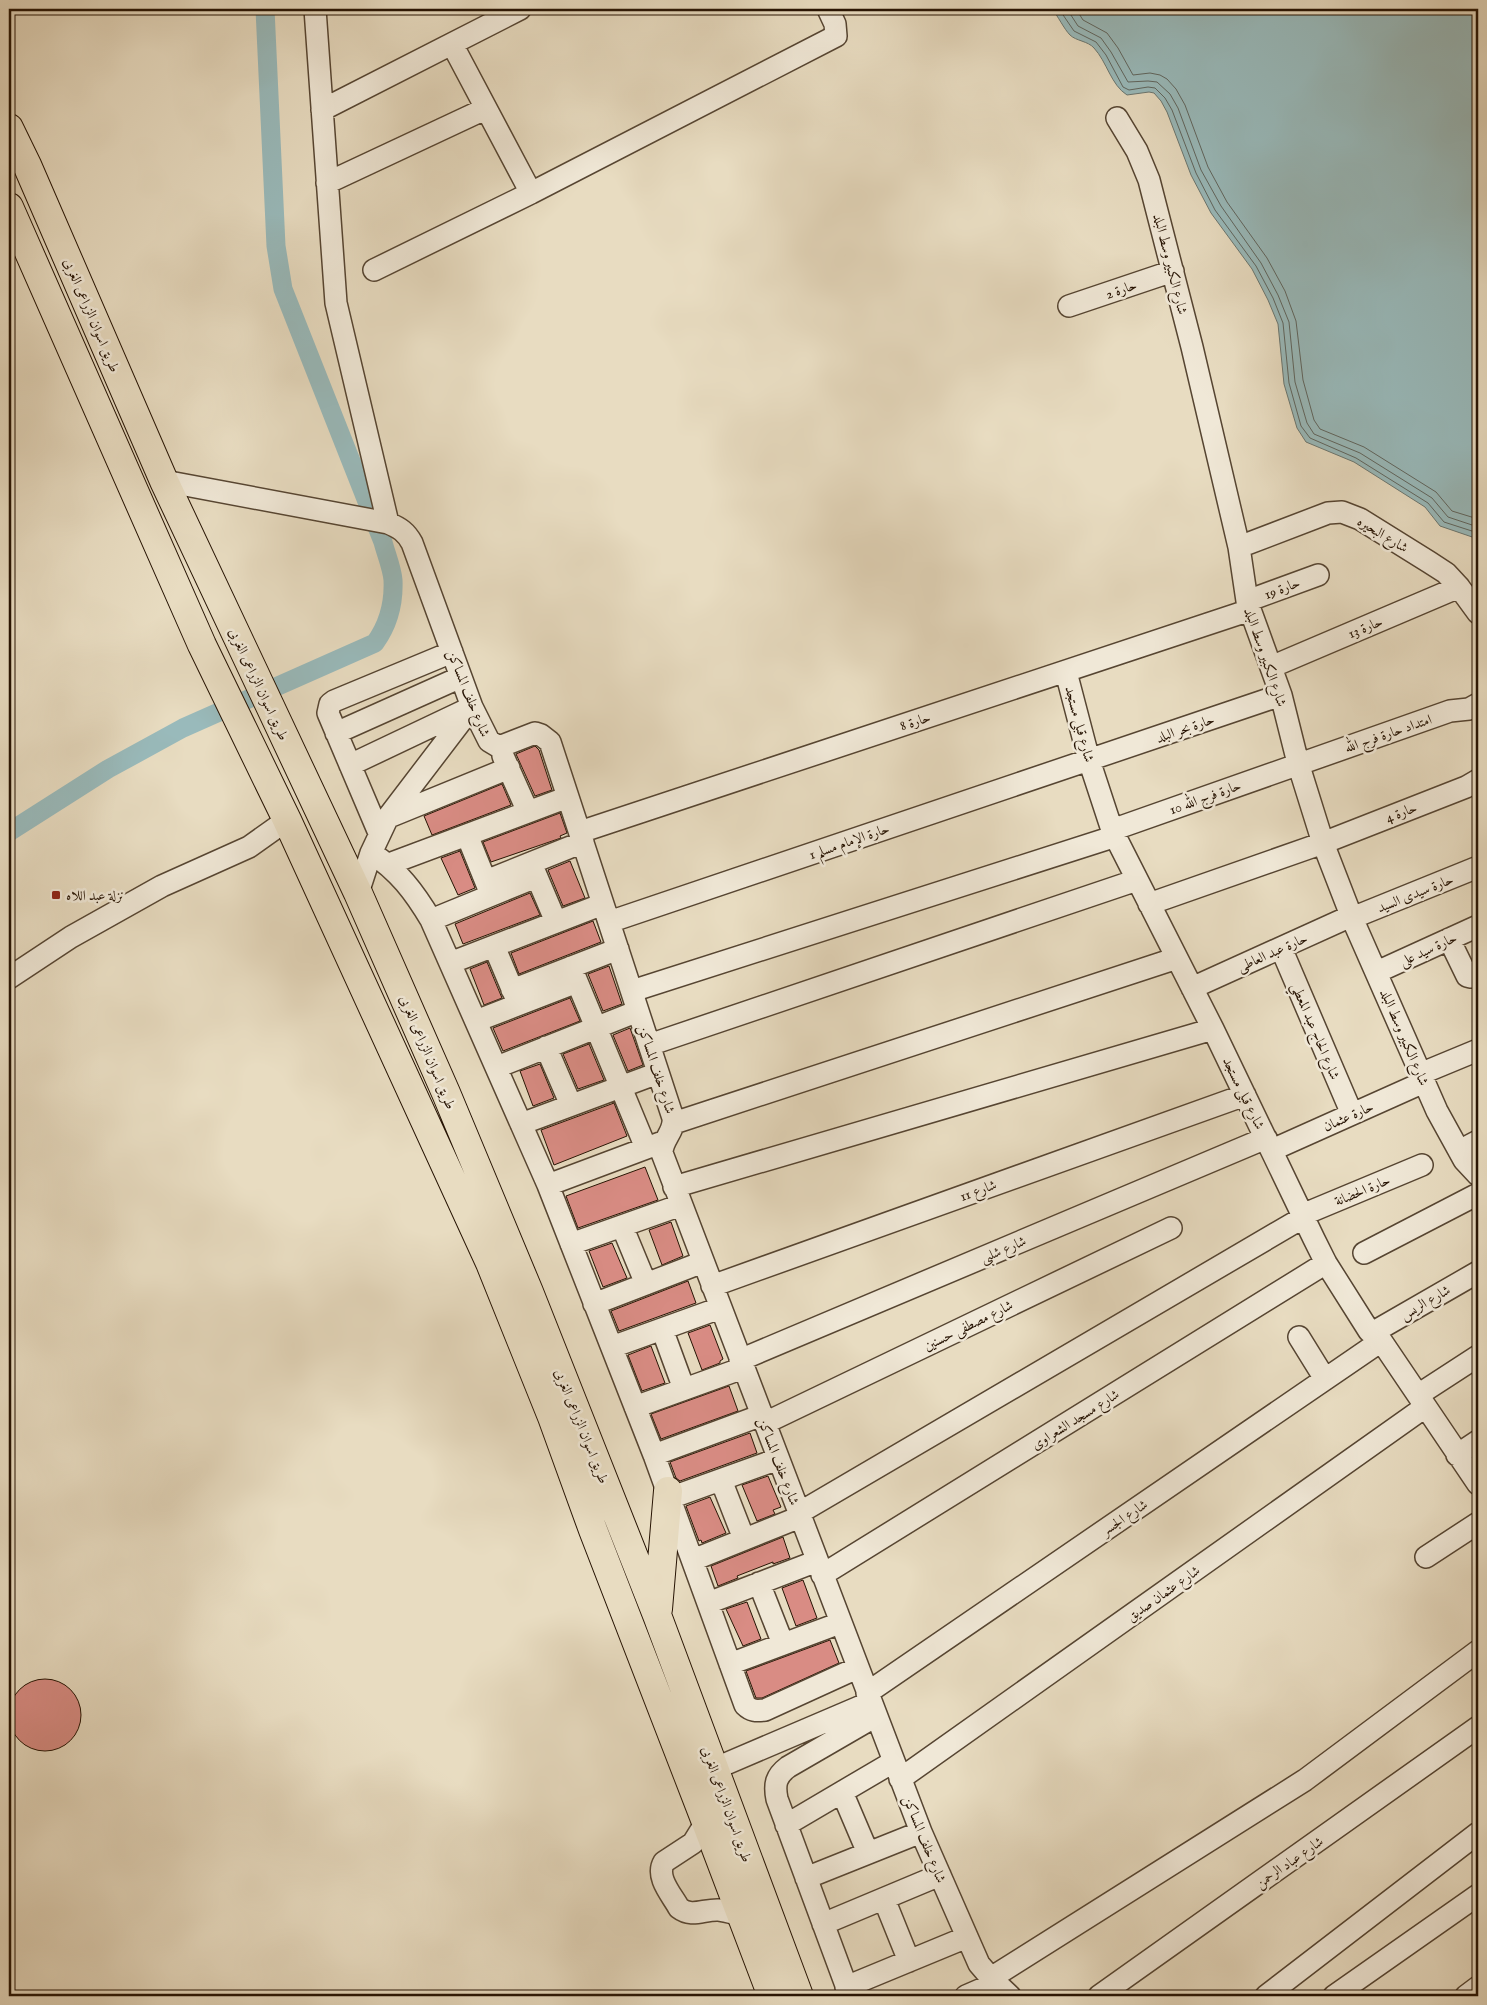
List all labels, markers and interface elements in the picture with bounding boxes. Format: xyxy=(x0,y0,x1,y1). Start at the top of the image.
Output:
street label: شارع الكبير وسط البلد xyxy=(1147,212,1191,317)
street label: طريق اسوان الزراعى الغربى xyxy=(59,256,123,375)
street label: حارة 2 xyxy=(1103,276,1139,304)
street label: شارع البحيره xyxy=(1353,513,1411,559)
street label: حارة 19 xyxy=(1262,574,1303,604)
street label: شارع الكبير وسط البلد xyxy=(1238,606,1290,710)
street label: حارة 13 xyxy=(1345,613,1385,643)
street label: طريق اسوان الزراعى الغربى xyxy=(224,625,292,744)
street label: شارع خلف المساكن xyxy=(441,647,494,741)
street label: شارع قبلى مستجد xyxy=(1058,684,1098,765)
street label: امتداد حارة فرج الله xyxy=(1341,708,1435,760)
street label: حارة 8 xyxy=(898,709,933,735)
street label: حارة بحر البلد xyxy=(1154,711,1217,747)
street label: حارة فرج الله 10 xyxy=(1166,774,1245,822)
street label: حارة 4 xyxy=(1383,799,1420,827)
street label: حارة الإمام مسلم 1 xyxy=(807,820,894,869)
street label: حارة سيدى السيد xyxy=(1375,870,1456,917)
place label: نزلة عبد اللاه xyxy=(66,887,124,905)
marker: نزلة عبد اللاه xyxy=(50,889,62,901)
street label: حارة عبد العاطى xyxy=(1234,929,1310,976)
street label: حارة سيد على xyxy=(1397,929,1460,971)
street label: شارع الحاج عبد المعطي xyxy=(1284,980,1344,1084)
street label: شارع الكبير وسط البلد xyxy=(1374,986,1433,1089)
street label: طريق اسوان الزراعى الغربى xyxy=(395,993,459,1112)
street label: شارع خلف المساكن xyxy=(631,1022,679,1117)
street label: شارع قبلى مستجد xyxy=(1216,1054,1268,1133)
street label: حارة عثمان xyxy=(1320,1098,1376,1136)
street label: حارة الحضانة xyxy=(1332,1171,1393,1211)
street label: شارع 11 xyxy=(957,1176,1000,1208)
street label: شارع شلبى xyxy=(978,1232,1030,1269)
street label: شارع الريس xyxy=(1397,1281,1455,1326)
street label: شارع مصطفى حسنين xyxy=(921,1296,1017,1357)
street label: طريق اسوان الزراعى الغربى xyxy=(550,1366,612,1486)
street label: شارع مسجد الشعراوى xyxy=(1028,1386,1124,1456)
street label: شارع خلف المساكن xyxy=(751,1415,803,1509)
street label: شارع الجسر xyxy=(1096,1496,1152,1543)
street label: شارع عثمان صديق xyxy=(1123,1562,1205,1627)
street label: طريق اسوان الزراعى الغربى xyxy=(697,1744,755,1865)
street label: شارع خلف المساكن xyxy=(897,1793,950,1887)
street label: شارع عباد الرحمن xyxy=(1252,1833,1328,1894)

